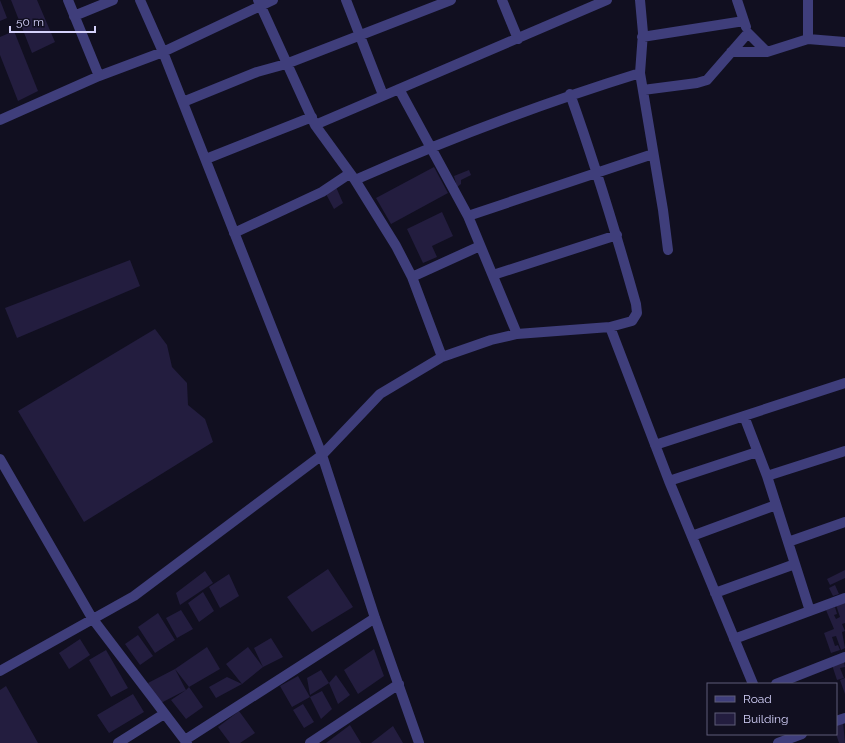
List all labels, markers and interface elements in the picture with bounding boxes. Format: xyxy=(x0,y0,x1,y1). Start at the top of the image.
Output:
scale bar xyxy=(10,8,95,34)
text: 50 m xyxy=(16,15,44,29)
legend xyxy=(707,683,837,735)
text: Road xyxy=(743,692,772,706)
text: Building xyxy=(743,712,789,726)

